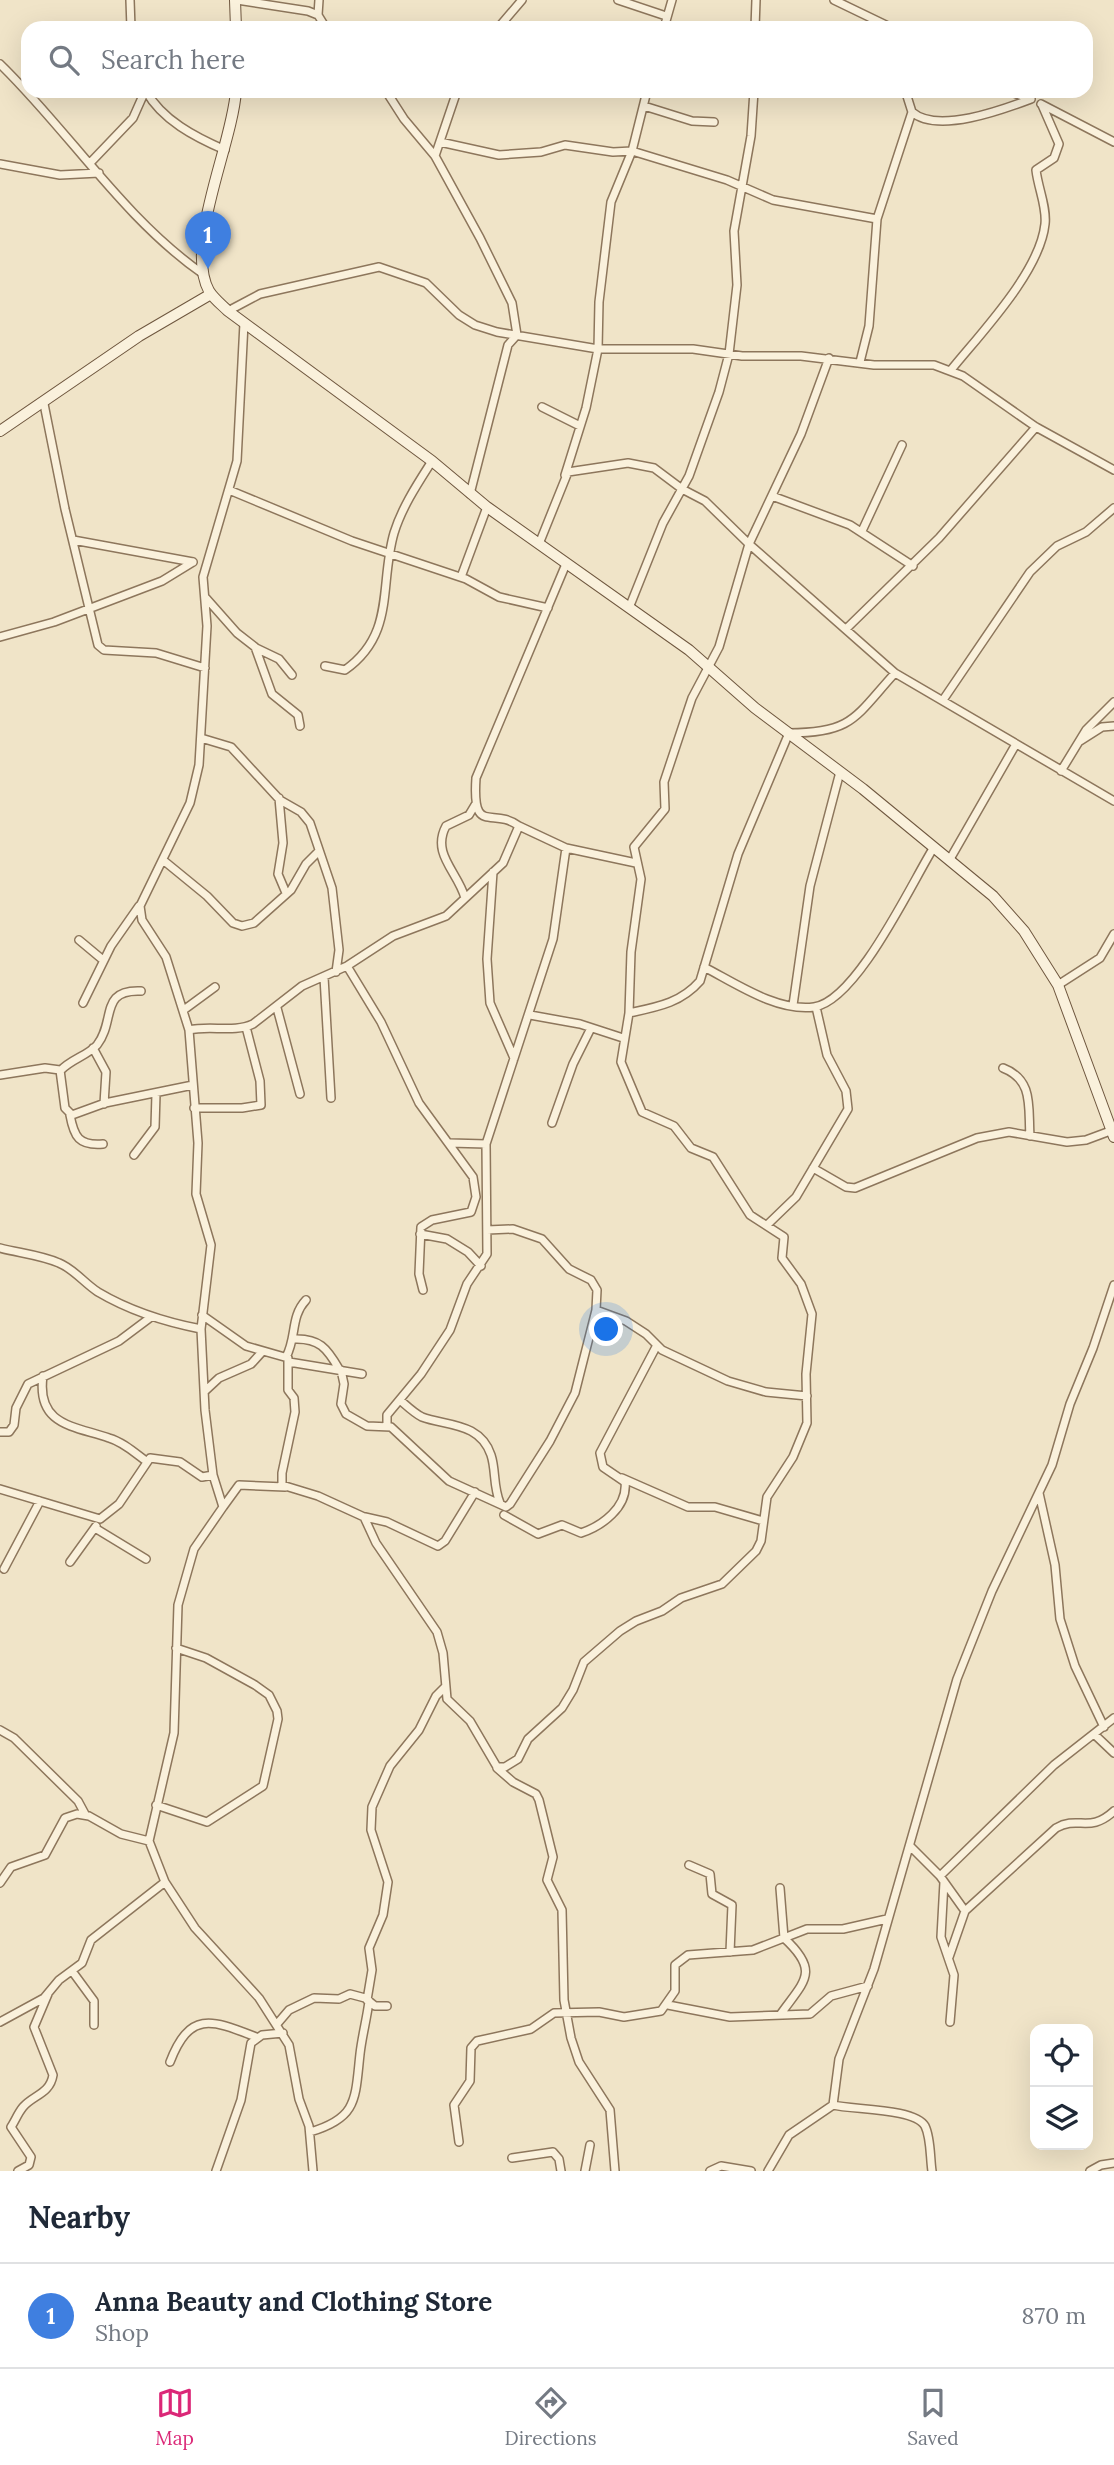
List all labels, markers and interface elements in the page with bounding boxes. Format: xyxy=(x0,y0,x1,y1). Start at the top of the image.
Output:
search box xyxy=(21,21,1093,98)
icon: search xyxy=(45,41,83,79)
text: Search here xyxy=(101,43,245,76)
pin: 1 xyxy=(185,211,231,269)
your location xyxy=(589,1312,623,1346)
map controls xyxy=(1030,2024,1093,2150)
button: locate xyxy=(1030,2024,1093,2087)
button: layers xyxy=(1030,2087,1093,2150)
text: Nearby xyxy=(28,2198,130,2236)
text: Anna Beauty and Clothing Store xyxy=(95,2285,492,2318)
text: 1 xyxy=(46,2301,56,2330)
text: 870 m xyxy=(1022,2301,1086,2330)
text: Shop xyxy=(95,2318,149,2347)
tab: Map xyxy=(155,2384,194,2450)
tab: Directions xyxy=(505,2384,597,2450)
tab: Saved xyxy=(907,2384,959,2450)

